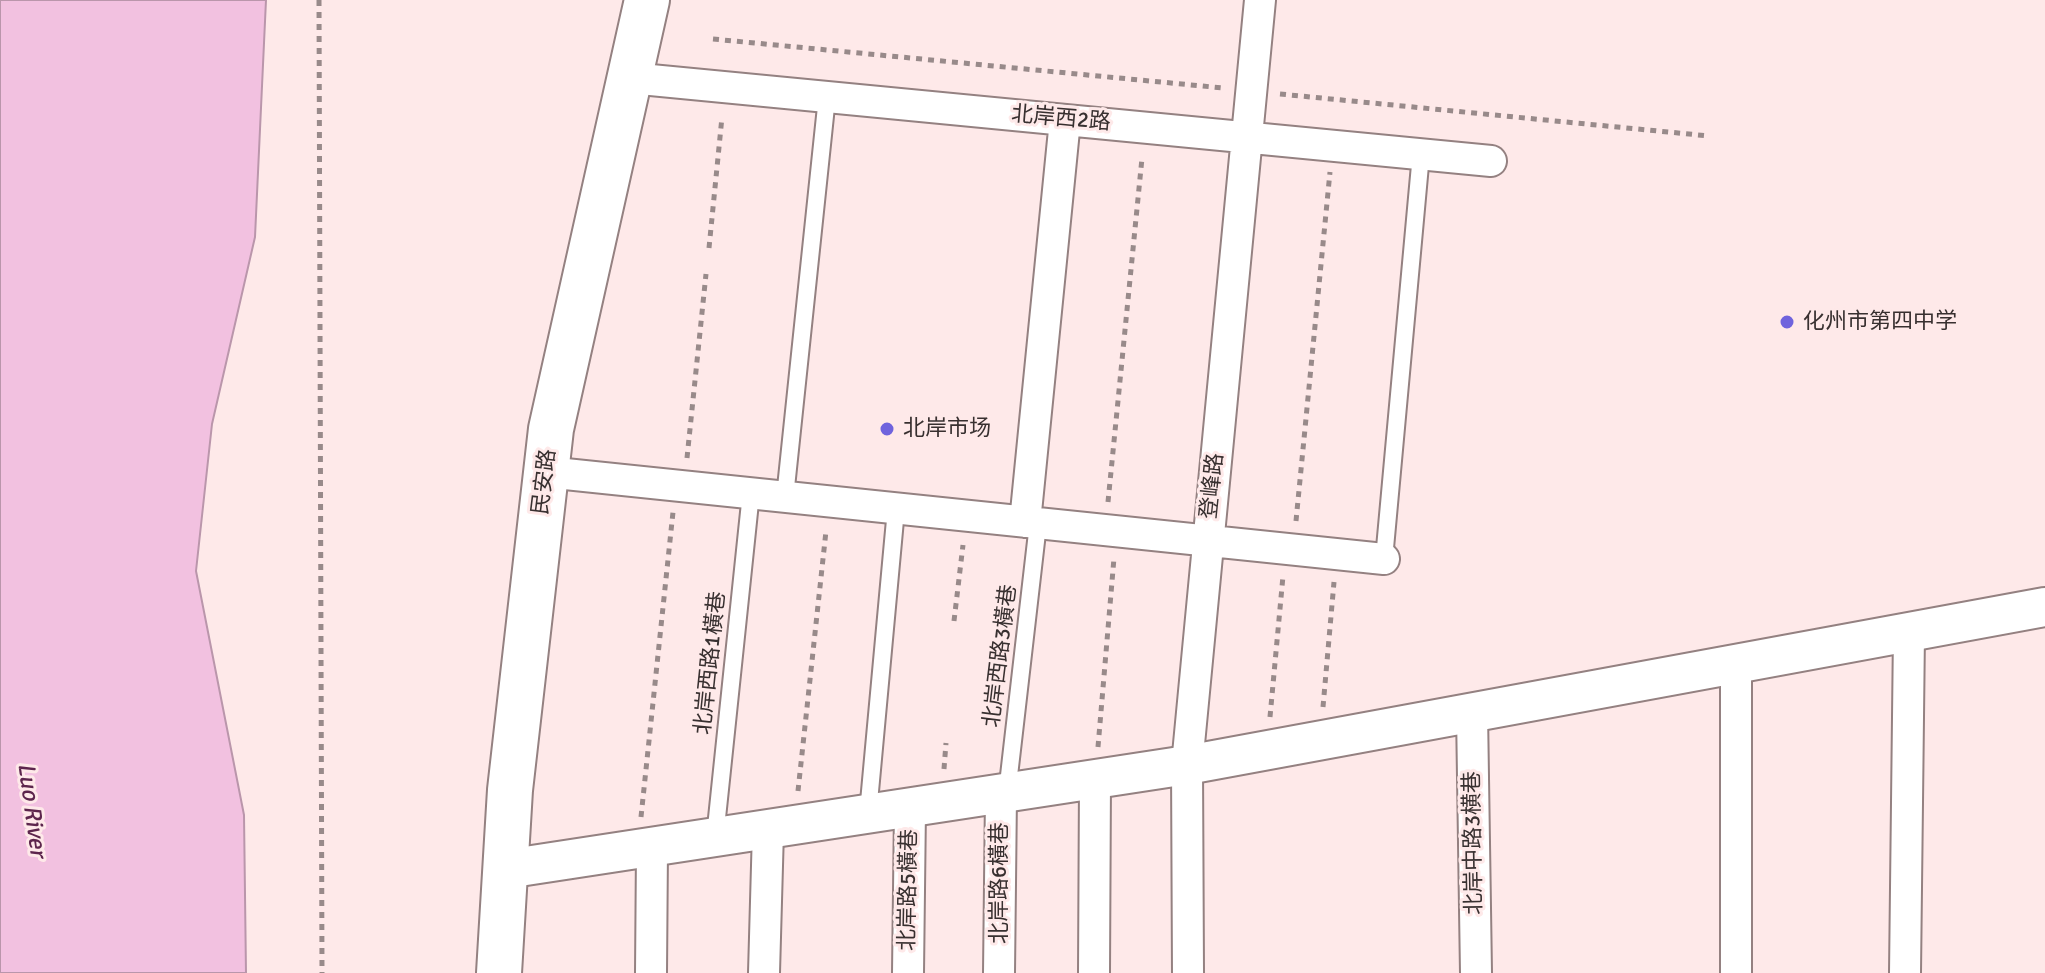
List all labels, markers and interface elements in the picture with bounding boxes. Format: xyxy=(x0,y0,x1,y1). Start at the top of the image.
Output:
street label: 北岸西2路 xyxy=(1010,101,1112,137)
place label: 化州市第四中学 xyxy=(1803,309,1957,335)
marker: 化州市第四中学 xyxy=(1778,313,1796,331)
place label: 北岸市场 xyxy=(903,416,991,442)
marker: 北岸市场 xyxy=(878,420,896,438)
street label: 民安路 xyxy=(528,448,562,516)
street label: 登峰路 xyxy=(1196,452,1230,520)
street label: 北岸西路3橫巷 xyxy=(979,583,1023,729)
street label: 北岸西路1橫巷 xyxy=(690,590,732,736)
water label: Luo River xyxy=(10,761,52,859)
street label: 北岸中路3横巷 xyxy=(1460,771,1488,915)
street label: 北岸路6橫巷 xyxy=(987,822,1013,944)
street label: 北岸路5橫巷 xyxy=(895,829,923,951)

